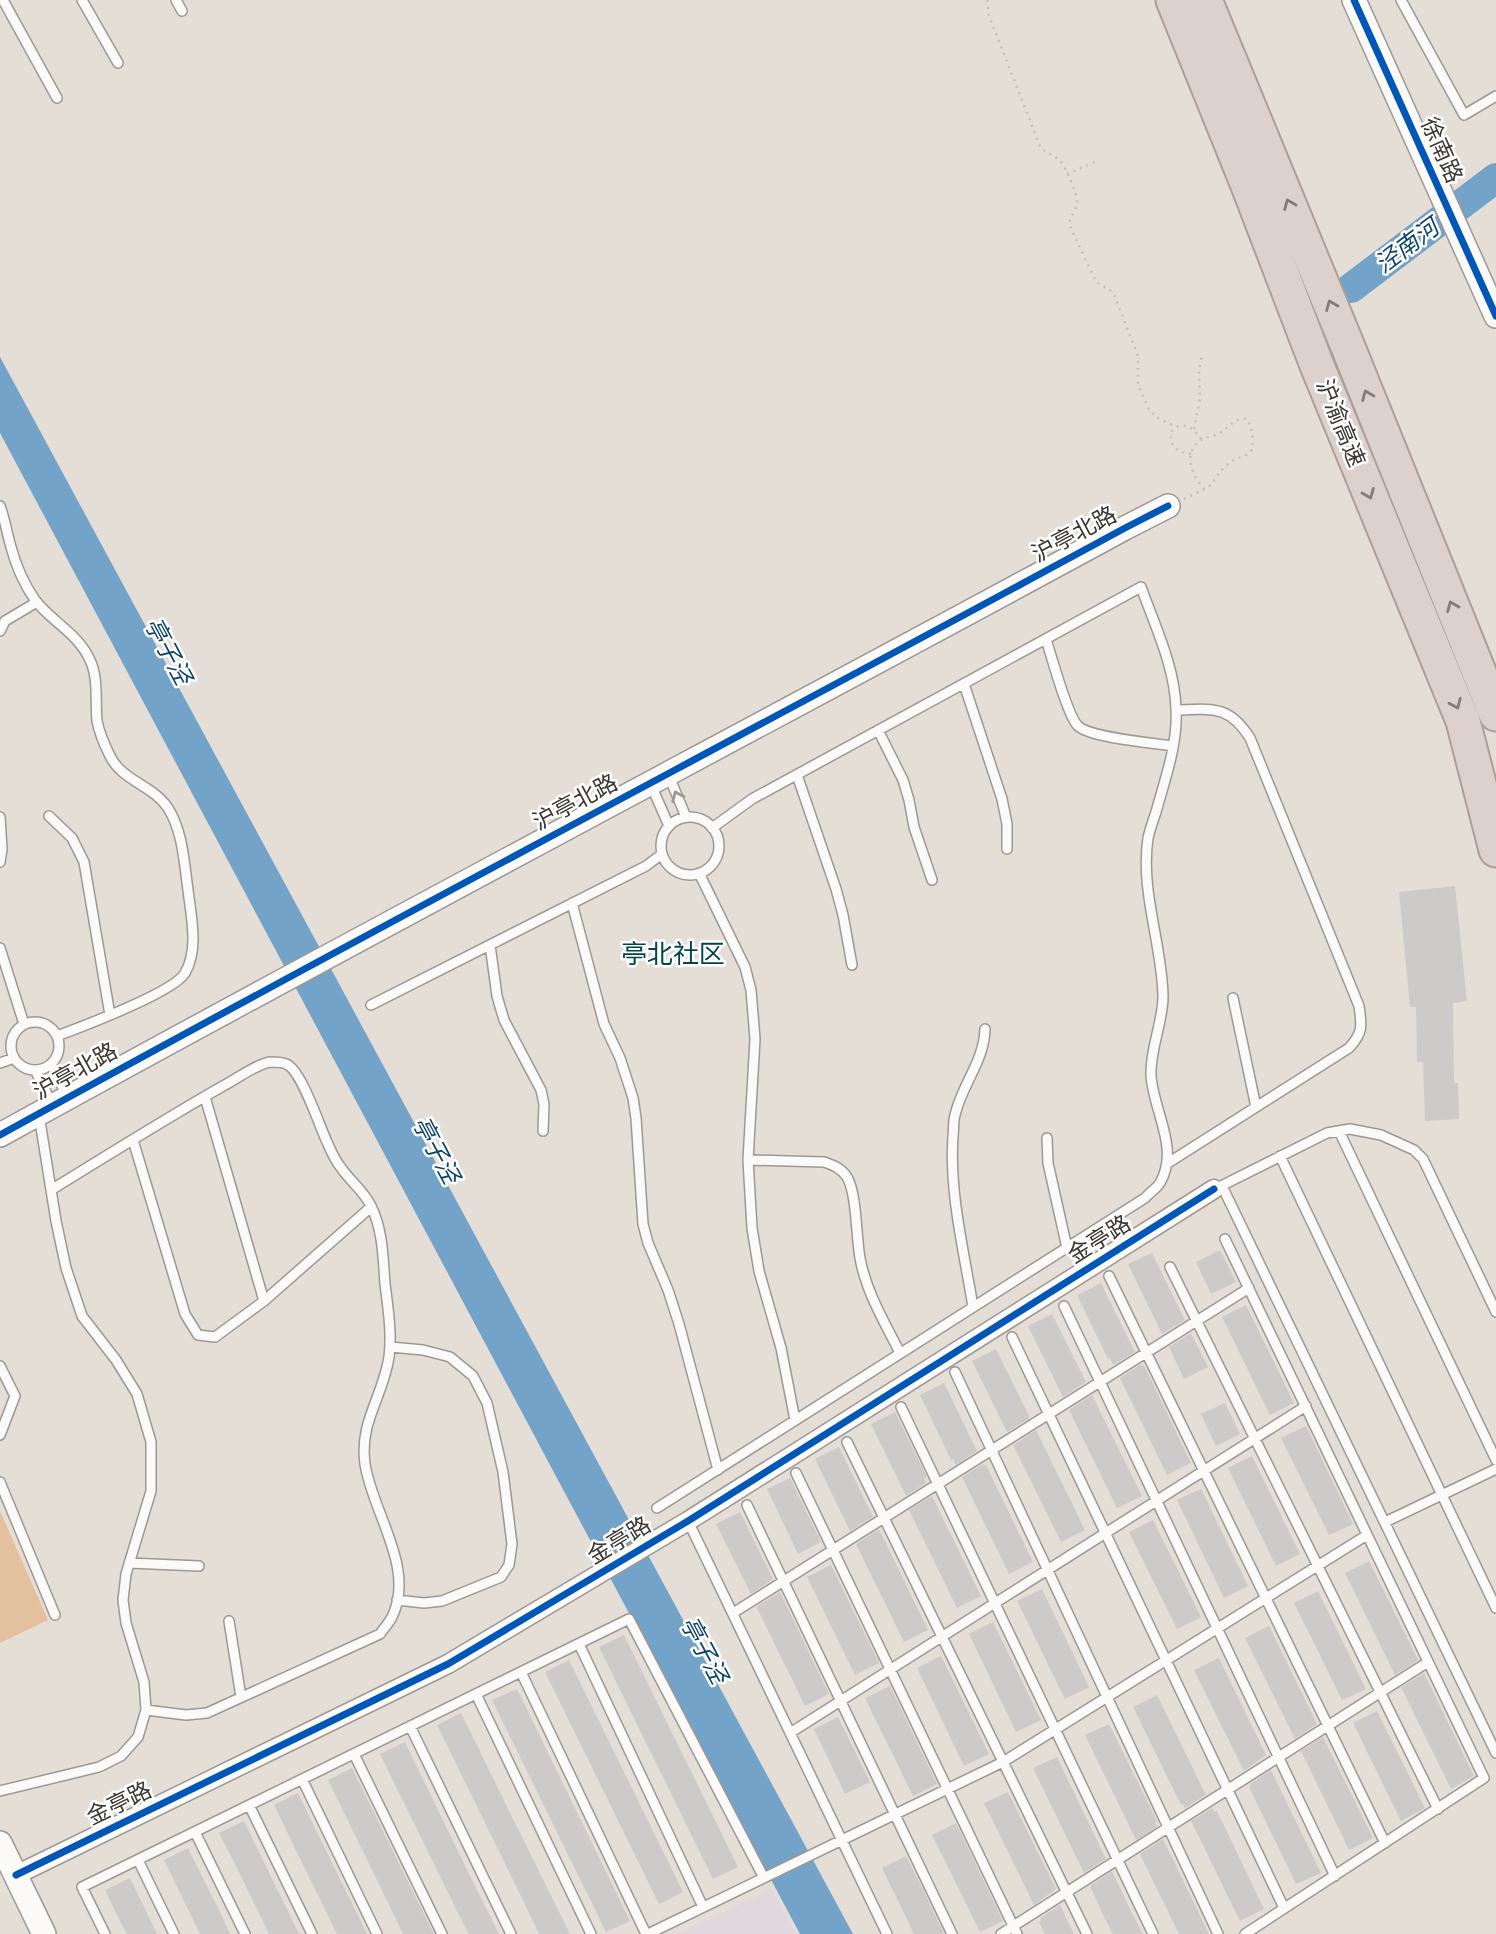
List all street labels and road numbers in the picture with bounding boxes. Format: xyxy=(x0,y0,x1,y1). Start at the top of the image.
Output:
street label: 徐南路 xyxy=(1416,113,1468,187)
street label: 沪渝高速 xyxy=(1312,375,1370,471)
street label: 沪亭北路 xyxy=(1027,501,1121,567)
street label: 沪亭北路 xyxy=(528,769,622,835)
street label: 沪亭北路 xyxy=(28,1037,122,1105)
street label: 金亭路 xyxy=(1063,1210,1135,1268)
street label: 金亭路 xyxy=(583,1511,655,1569)
street label: 金亭路 xyxy=(82,1776,156,1830)

